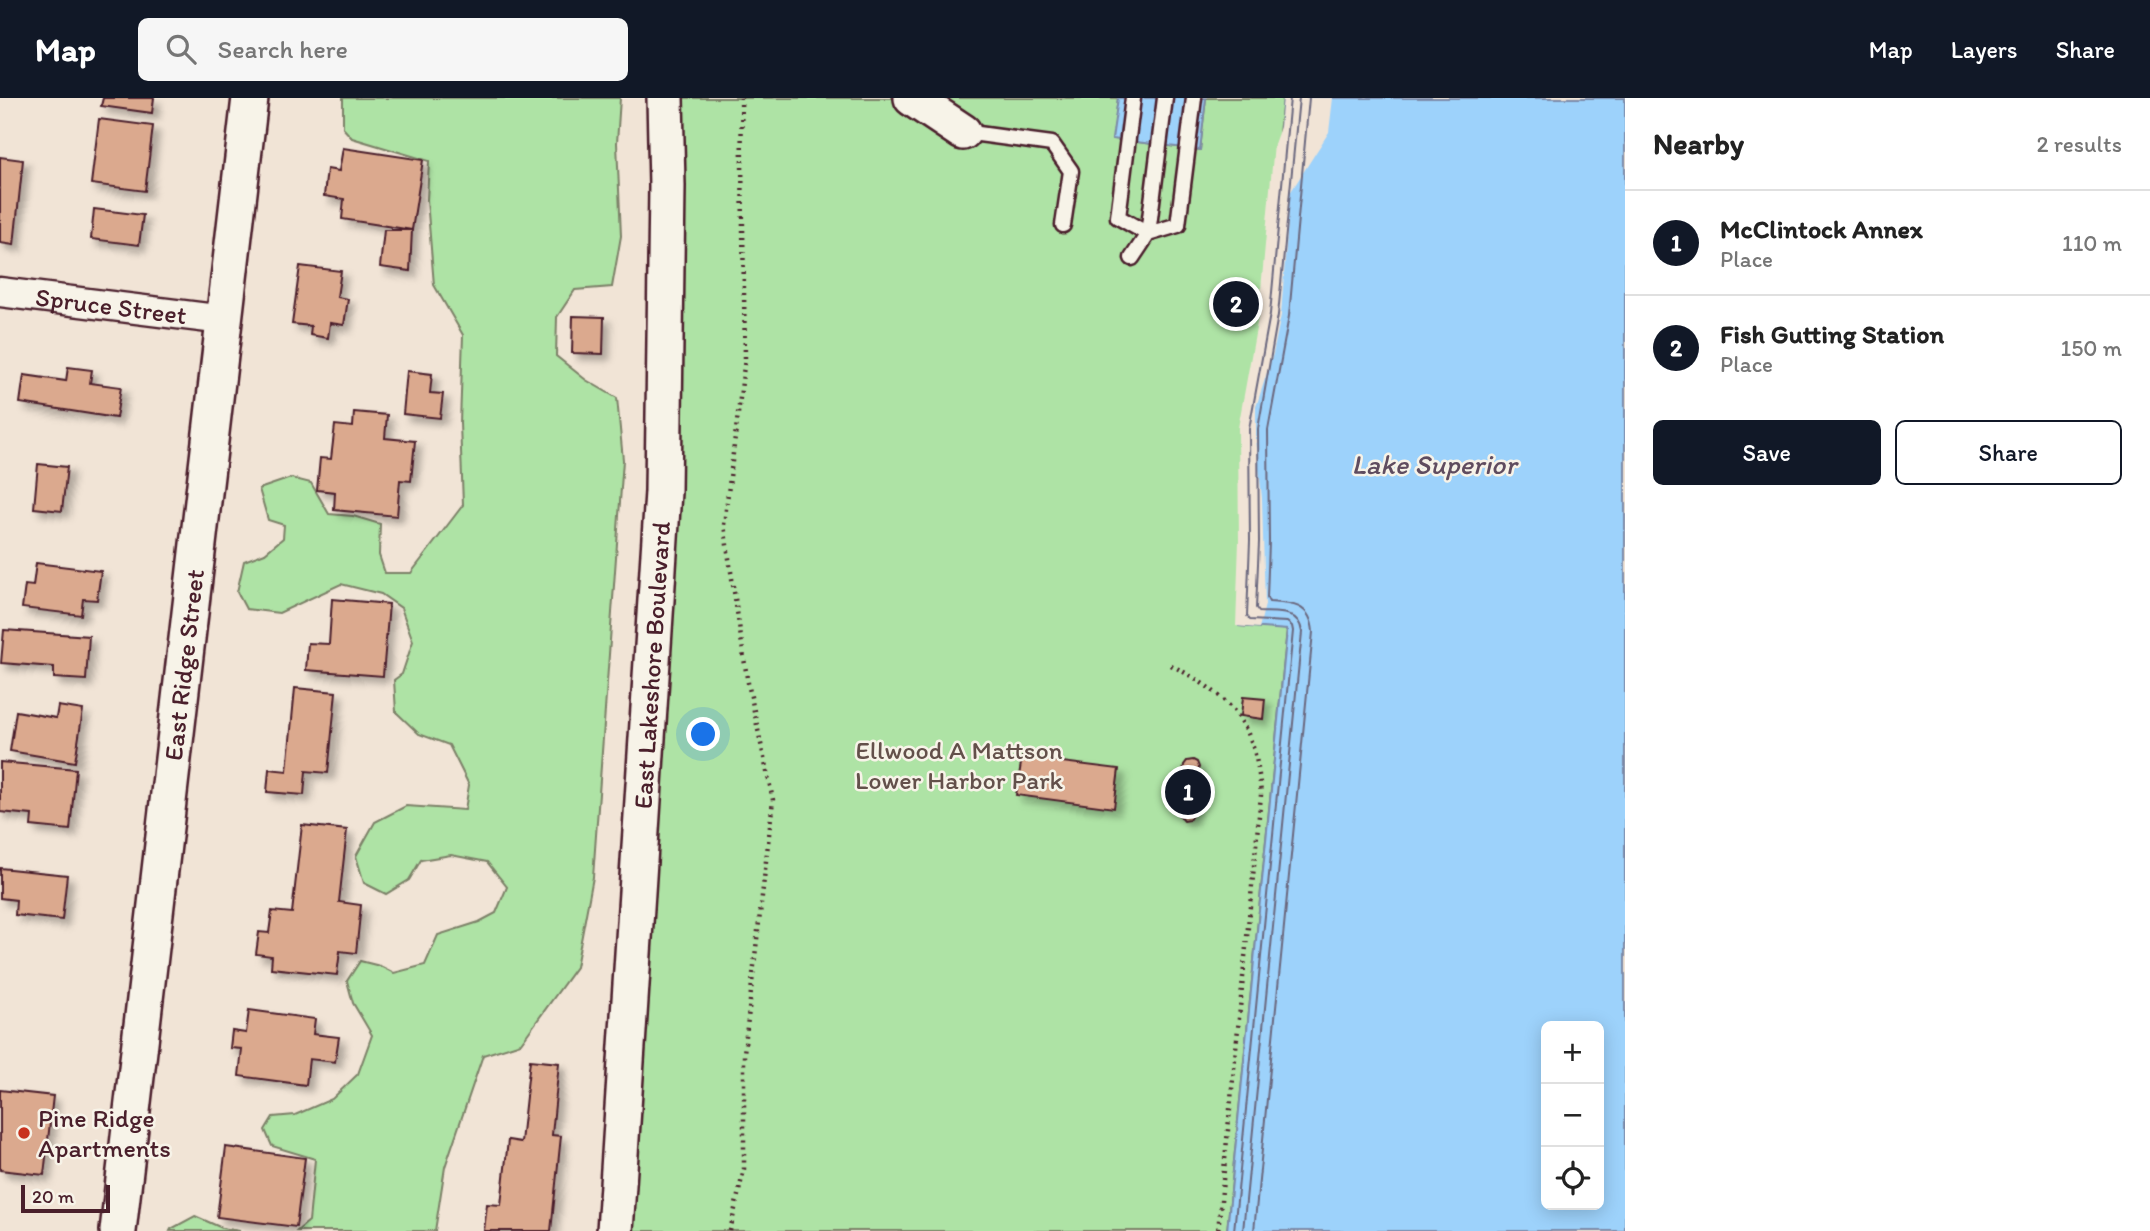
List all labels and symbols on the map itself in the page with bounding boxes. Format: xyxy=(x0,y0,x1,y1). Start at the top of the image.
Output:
pin: 2 xyxy=(1213,278,1259,330)
street label: Spruce Street xyxy=(34,281,189,331)
water label: Lake Superior xyxy=(1352,447,1519,481)
street label: East Lakeshore Boulevard xyxy=(626,520,677,810)
street label: East Ridge Street xyxy=(157,567,211,762)
your location xyxy=(686,717,720,751)
park label: Ellwood A Mattson Lower Harbor Park xyxy=(855,734,1063,796)
pin: 1 xyxy=(1165,766,1211,818)
place label: Pine Ridge Apartments xyxy=(38,1102,171,1164)
marker: Pine Ridge Apartments xyxy=(16,1125,32,1141)
scale bar xyxy=(21,1182,110,1214)

